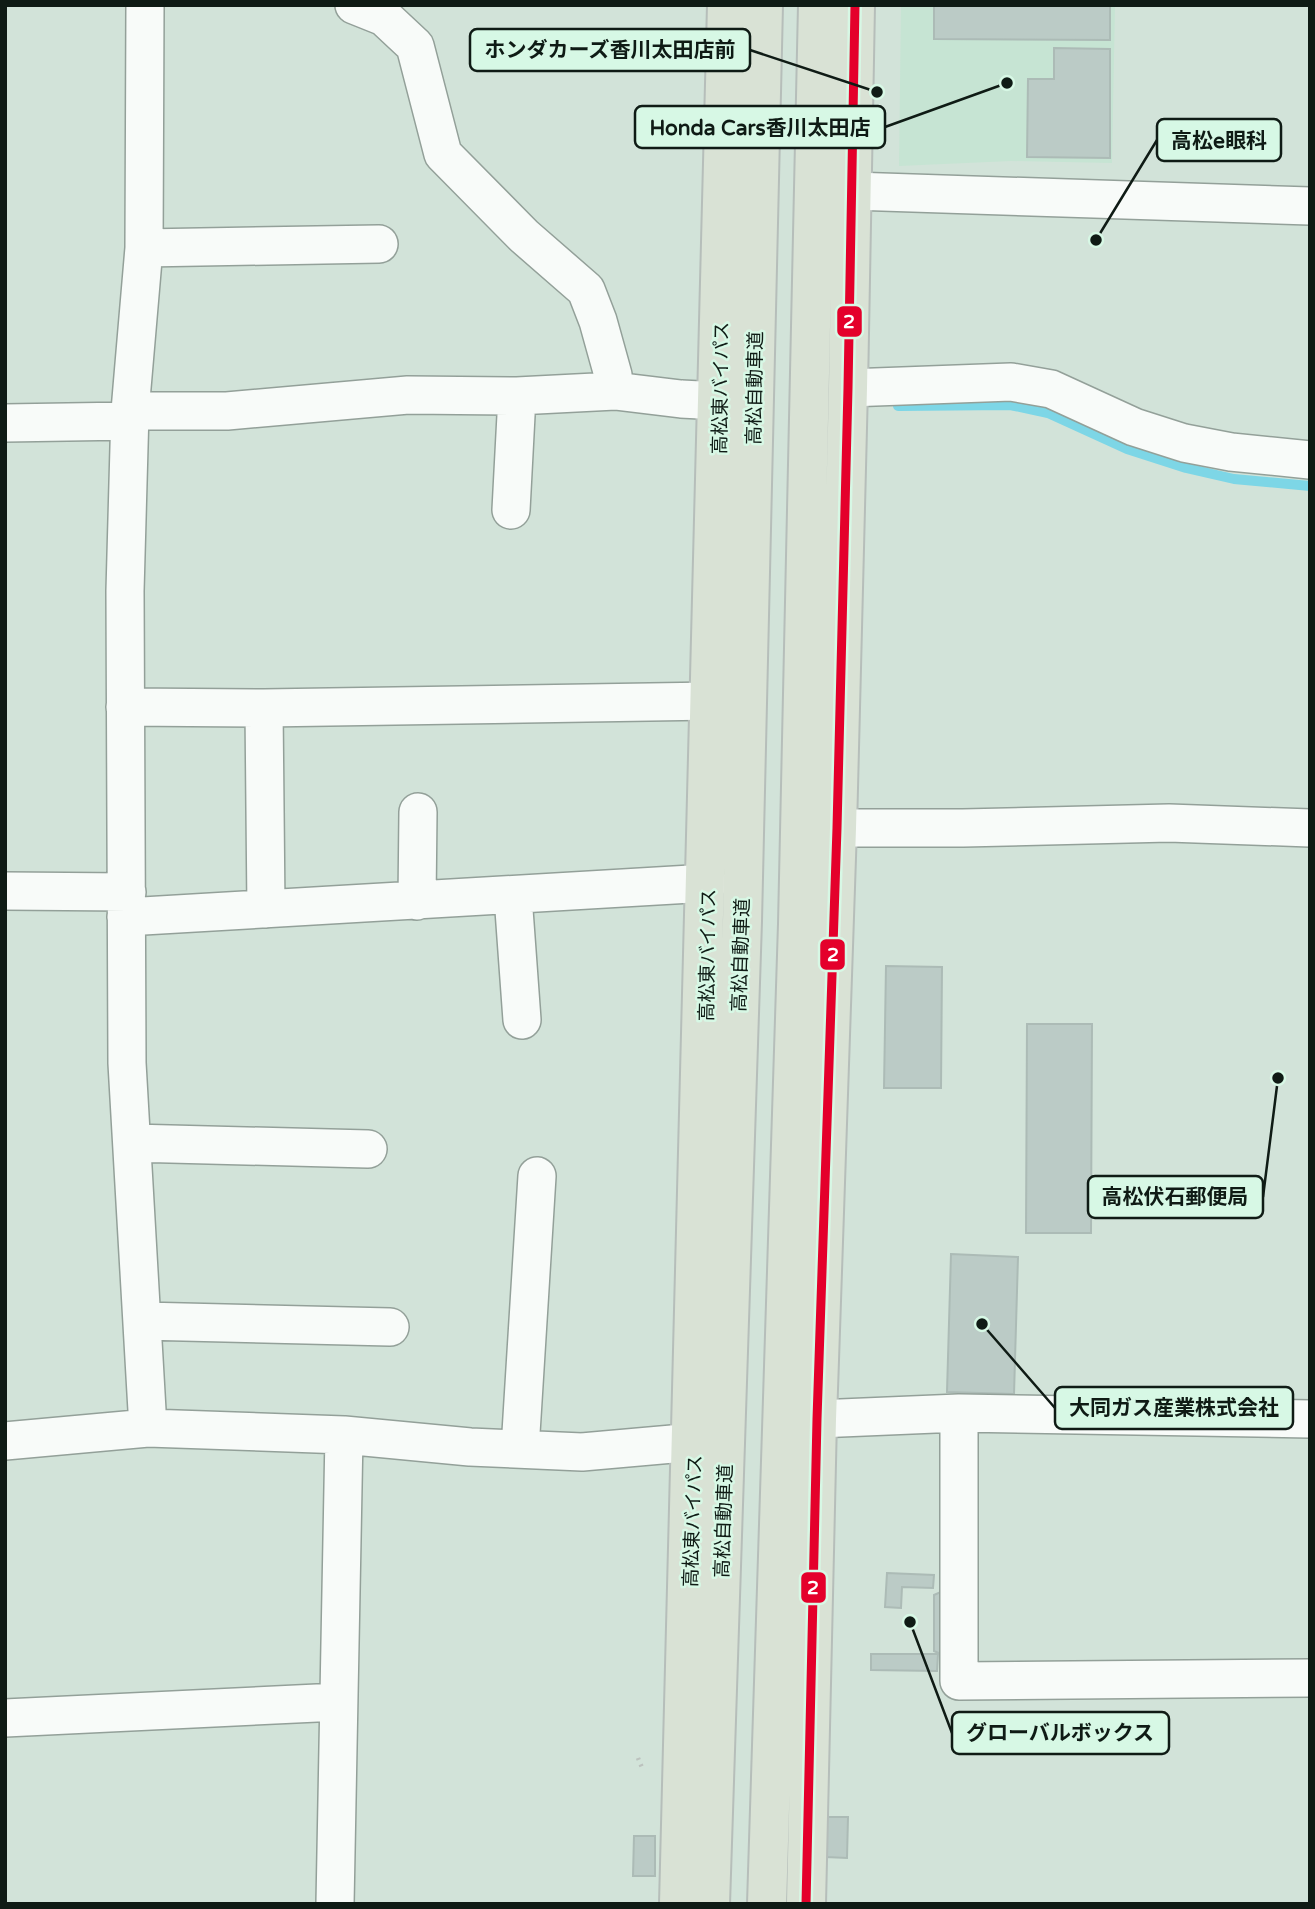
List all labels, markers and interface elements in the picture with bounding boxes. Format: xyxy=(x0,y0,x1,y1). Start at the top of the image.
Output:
callout: ホンダカーズ香川太田店前 xyxy=(470,29,750,71)
text: ホンダカーズ香川太田店前 xyxy=(485,38,735,63)
callout: Honda Cars香川太田店 xyxy=(635,106,885,148)
text: Honda Cars香川太田店 xyxy=(649,116,871,141)
callout: 高松e眼科 xyxy=(1157,119,1281,161)
text: 高松e眼科 xyxy=(1171,129,1267,154)
line badge: 2 xyxy=(836,305,863,338)
text: 2 xyxy=(843,311,855,333)
street label: 高松東バイパス xyxy=(709,322,733,455)
street label: 高松自動車道 xyxy=(743,331,767,445)
street label: 高松東バイパス xyxy=(696,889,720,1022)
street label: 高松自動車道 xyxy=(728,898,754,1012)
line badge: 2 xyxy=(819,938,846,971)
text: 2 xyxy=(827,944,839,966)
callout: 高松伏石郵便局 xyxy=(1088,1176,1263,1218)
text: 高松伏石郵便局 xyxy=(1102,1185,1249,1210)
callout: 大同ガス産業株式会社 xyxy=(1055,1387,1293,1429)
text: 大同ガス産業株式会社 xyxy=(1069,1396,1279,1421)
street label: 高松東バイパス xyxy=(680,1454,706,1588)
street label: 高松自動車道 xyxy=(711,1464,737,1578)
line badge: 2 xyxy=(800,1571,827,1604)
text: 2 xyxy=(807,1577,819,1599)
callout: グローバルボックス xyxy=(952,1712,1169,1754)
text: グローバルボックス xyxy=(966,1721,1154,1746)

